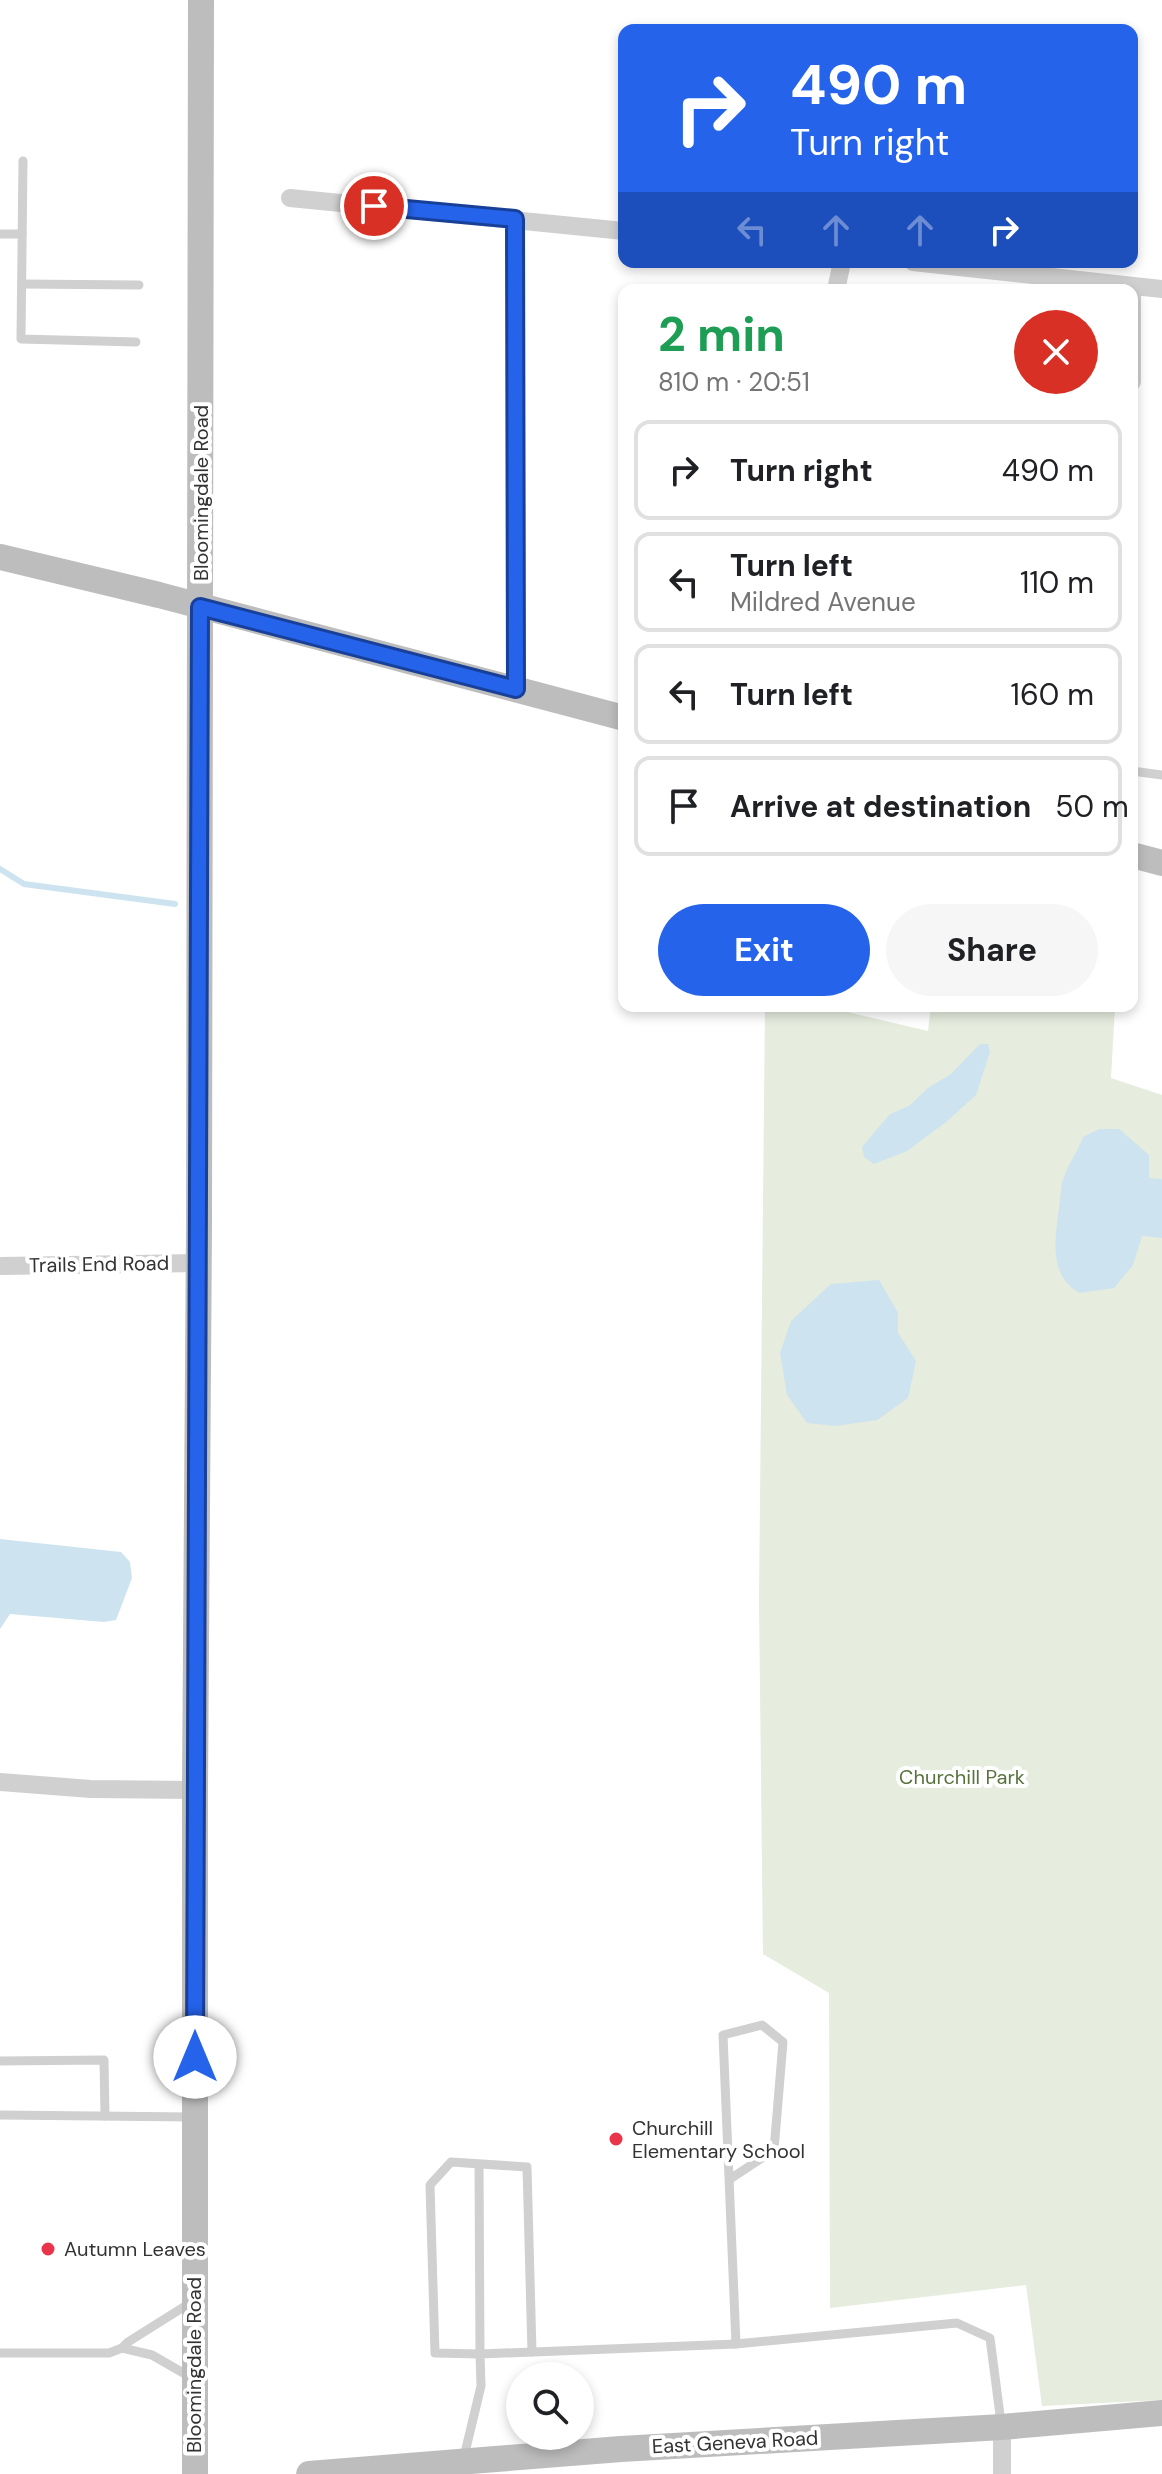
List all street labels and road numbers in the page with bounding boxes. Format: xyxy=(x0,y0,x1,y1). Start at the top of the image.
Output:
street label: Bloomingdale Road xyxy=(188,405,214,581)
street label: Trails End Road xyxy=(29,1250,169,1278)
street label: Bloomingdale Road xyxy=(181,2277,207,2453)
street label: East Geneva Road xyxy=(651,2425,819,2459)

